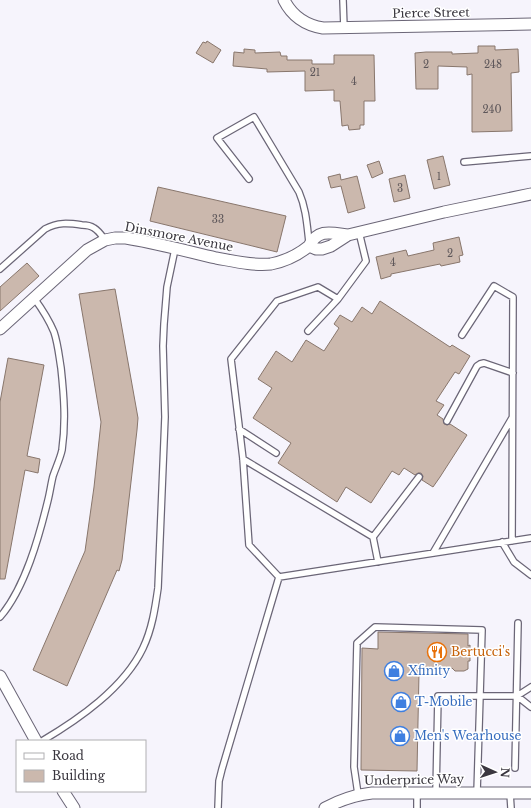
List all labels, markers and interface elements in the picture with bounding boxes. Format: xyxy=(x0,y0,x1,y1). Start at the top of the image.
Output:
street label: Pierce Street xyxy=(392,4,470,21)
house number: 2 xyxy=(423,58,429,71)
house number: 248 xyxy=(484,58,502,71)
house number: 21 xyxy=(310,66,320,79)
house number: 4 xyxy=(351,75,357,88)
house number: 240 xyxy=(482,103,502,116)
house number: 1 xyxy=(437,170,441,183)
house number: 3 xyxy=(397,182,403,195)
house number: 33 xyxy=(212,213,224,226)
street label: Dinsmore Avenue xyxy=(124,219,235,254)
house number: 2 xyxy=(447,247,453,260)
house number: 4 xyxy=(390,256,396,269)
restaurant icon: Bertucci's xyxy=(426,641,448,663)
place label: Bertucci's xyxy=(451,644,510,659)
shop icon: Xfinity xyxy=(383,660,405,682)
place label: Xfinity xyxy=(408,663,451,678)
shop icon: T-Mobile xyxy=(390,691,412,713)
place label: T-Mobile xyxy=(415,694,473,709)
shop icon: Men's Wearhouse xyxy=(389,725,411,747)
place label: Men's Wearhouse xyxy=(414,728,522,743)
legend xyxy=(16,740,146,792)
text: Road xyxy=(52,748,84,763)
north arrow xyxy=(475,752,515,792)
text: N xyxy=(498,767,512,779)
text: Building xyxy=(52,768,106,783)
street label: Underprice Way xyxy=(364,771,465,788)

